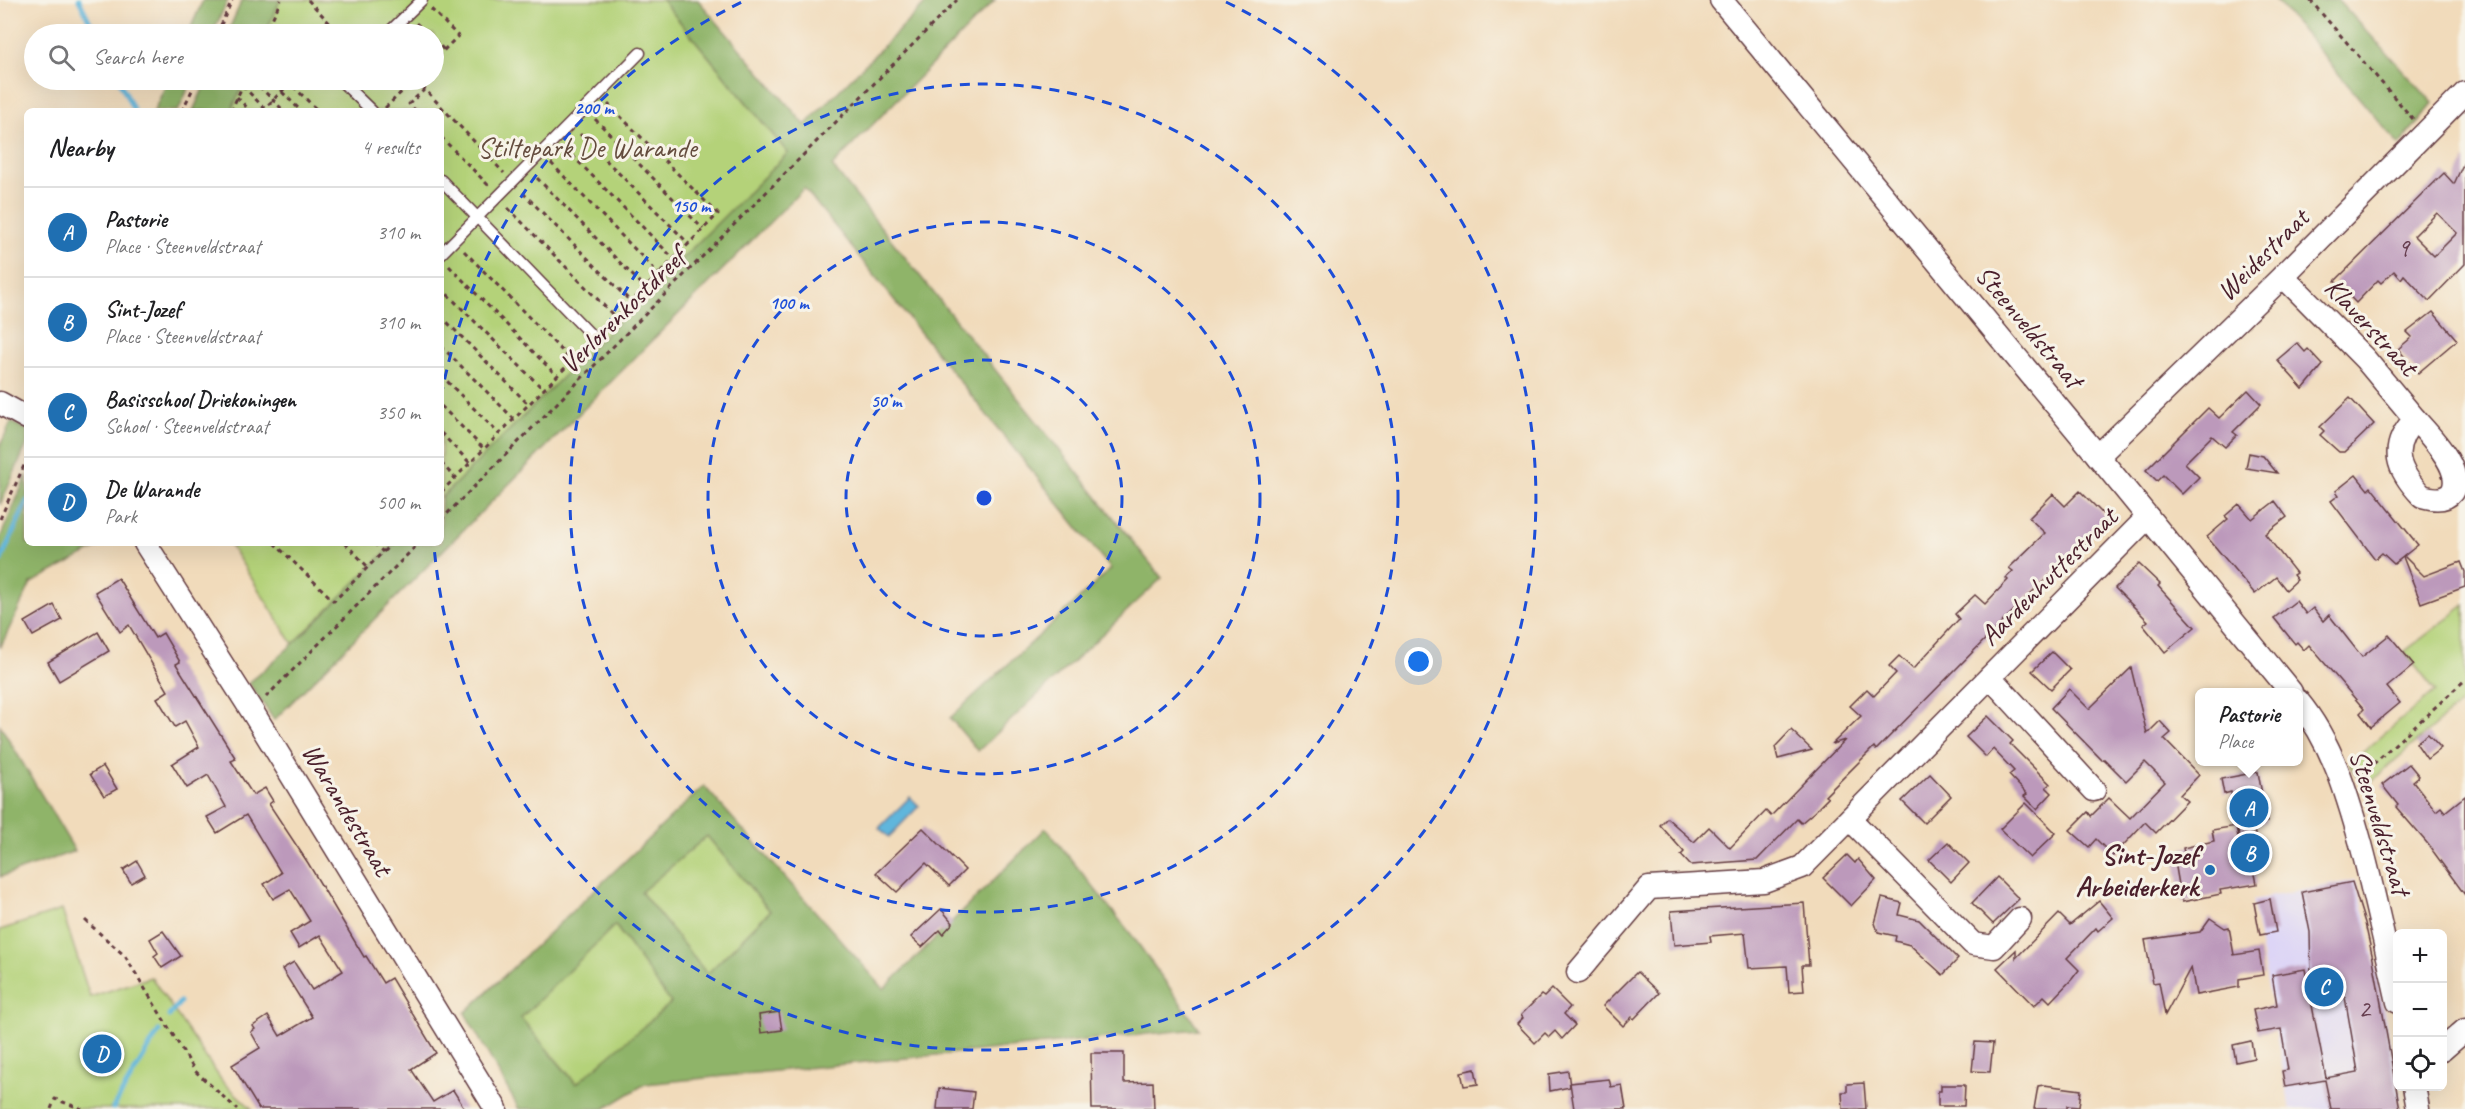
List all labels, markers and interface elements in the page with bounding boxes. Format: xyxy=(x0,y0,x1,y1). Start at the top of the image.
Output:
search box xyxy=(24,24,444,90)
icon: search xyxy=(45,41,78,74)
text: Search here xyxy=(93,43,183,71)
text: 200 m xyxy=(575,97,615,119)
park label: Stiltepark De Warande xyxy=(477,130,698,165)
text: Nearby xyxy=(48,131,113,164)
text: 4 results xyxy=(361,135,420,160)
text: 150 m xyxy=(672,195,712,217)
street label: Weidestraat xyxy=(2209,199,2318,308)
text: Pastorie xyxy=(105,206,167,234)
text: A xyxy=(62,220,73,245)
text: 310 m xyxy=(377,220,420,245)
house number: 9 xyxy=(2397,231,2411,264)
text: Place · Steenveldstraat xyxy=(105,234,261,259)
street label: Verlorenkostdreef xyxy=(552,236,697,381)
street label: Steenveldstraat xyxy=(1968,258,2094,398)
street label: Klaverstraat xyxy=(2317,270,2428,385)
text: 100 m xyxy=(770,292,810,314)
text: Sint-Jozef xyxy=(105,296,181,324)
text: B xyxy=(62,310,73,335)
text: 310 m xyxy=(377,310,420,335)
text: Place · Steenveldstraat xyxy=(105,324,261,349)
text: Basisschool Driekoningen xyxy=(105,386,296,414)
text: 50 m xyxy=(871,390,903,412)
text: C xyxy=(63,400,72,425)
text: 350 m xyxy=(377,400,420,425)
text: School · Steenveldstraat xyxy=(105,414,269,439)
text: De Warande xyxy=(105,476,199,504)
centre of rings xyxy=(974,488,994,508)
text: D xyxy=(62,490,73,515)
text: 500 m xyxy=(377,490,420,515)
street label: Aardenhuttestraat xyxy=(1972,498,2127,653)
text: Park xyxy=(105,504,137,529)
your location xyxy=(1404,647,1433,676)
popup xyxy=(2195,688,2303,766)
text: Pastorie xyxy=(2218,701,2280,729)
text: Place xyxy=(2218,729,2253,754)
street label: Warandestraat xyxy=(294,737,402,884)
street label: Steenveldstraat xyxy=(2342,745,2420,903)
pin: A xyxy=(2230,786,2268,830)
pin: B xyxy=(2230,830,2270,876)
place label: Sint-Jozef Arbeiderkerk xyxy=(2076,837,2205,904)
marker: Sint-Jozef Arbeiderkerk xyxy=(2203,863,2217,877)
map controls xyxy=(2393,929,2447,1091)
button: + xyxy=(2393,929,2447,983)
pin: C xyxy=(2304,964,2344,1010)
button: − xyxy=(2393,983,2447,1037)
house number: 2 xyxy=(2358,992,2372,1025)
pin: D xyxy=(82,1032,122,1076)
button: locate xyxy=(2393,1037,2447,1091)

